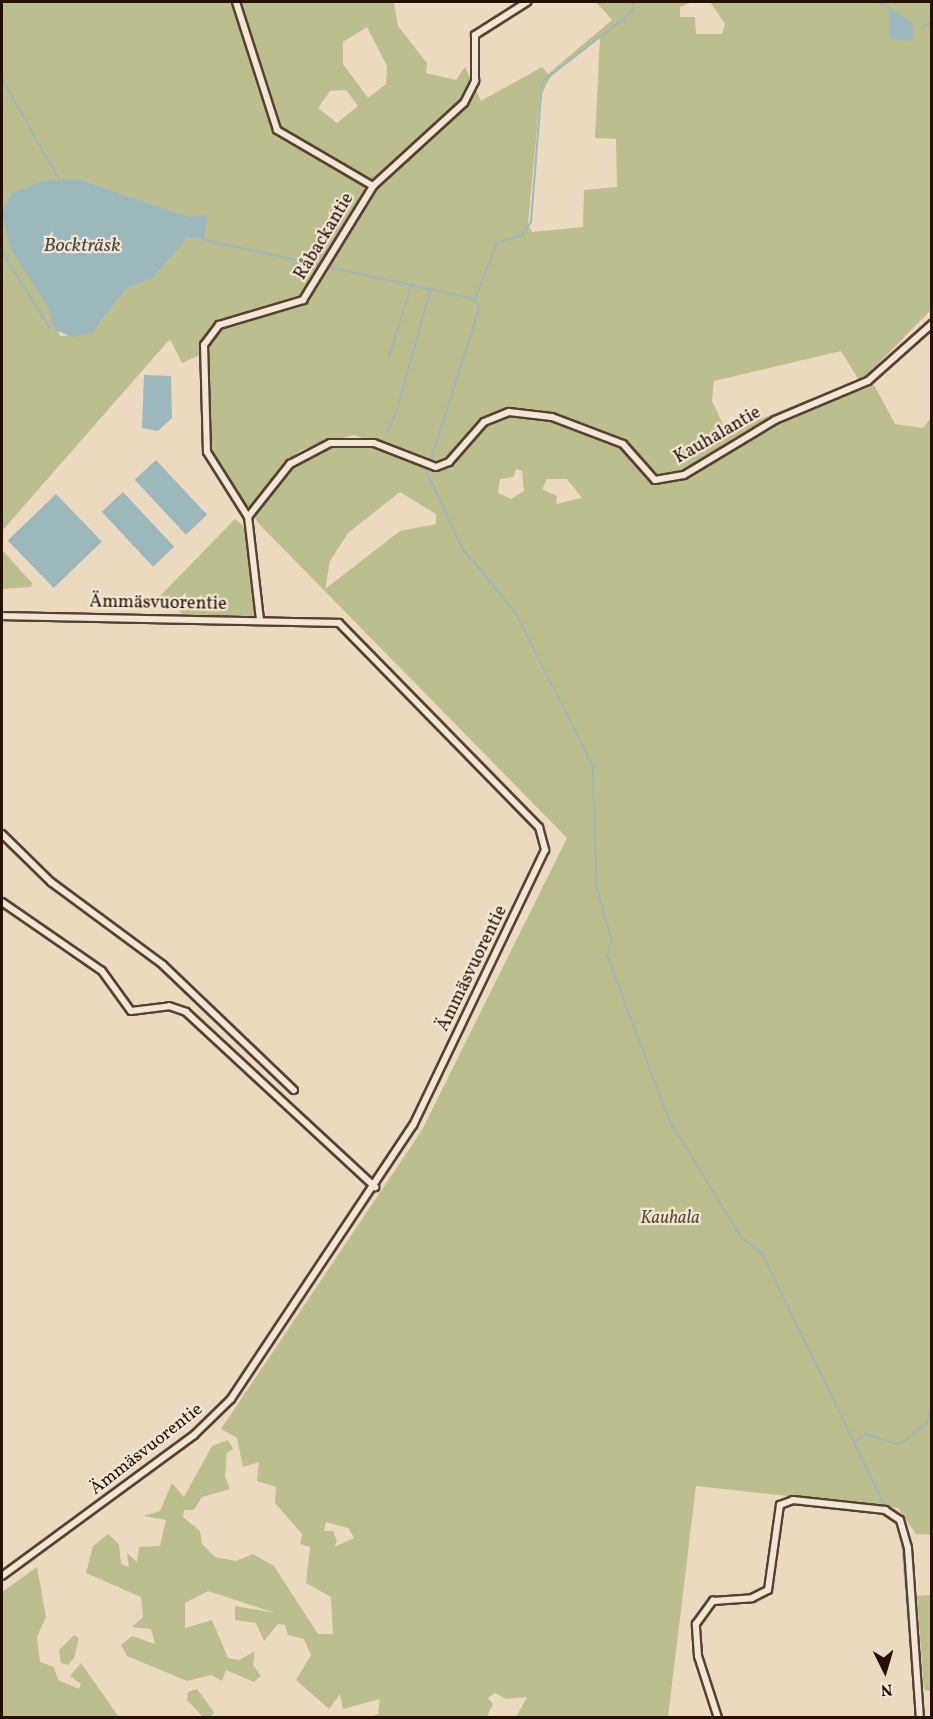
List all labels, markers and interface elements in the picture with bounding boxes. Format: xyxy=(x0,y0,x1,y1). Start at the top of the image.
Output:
street label: Råbackantie xyxy=(291,190,359,284)
water label: Bockträsk xyxy=(44,234,120,258)
street label: Kauhalantie xyxy=(671,403,765,469)
street label: Ämmäsvuorentie xyxy=(89,592,227,616)
street label: Ämmäsvuorentie xyxy=(433,903,513,1035)
park label: Kauhala xyxy=(640,1208,700,1230)
street label: Ämmäsvuorentie xyxy=(86,1399,208,1501)
north arrow xyxy=(855,1641,915,1701)
text: N xyxy=(880,1677,893,1700)

